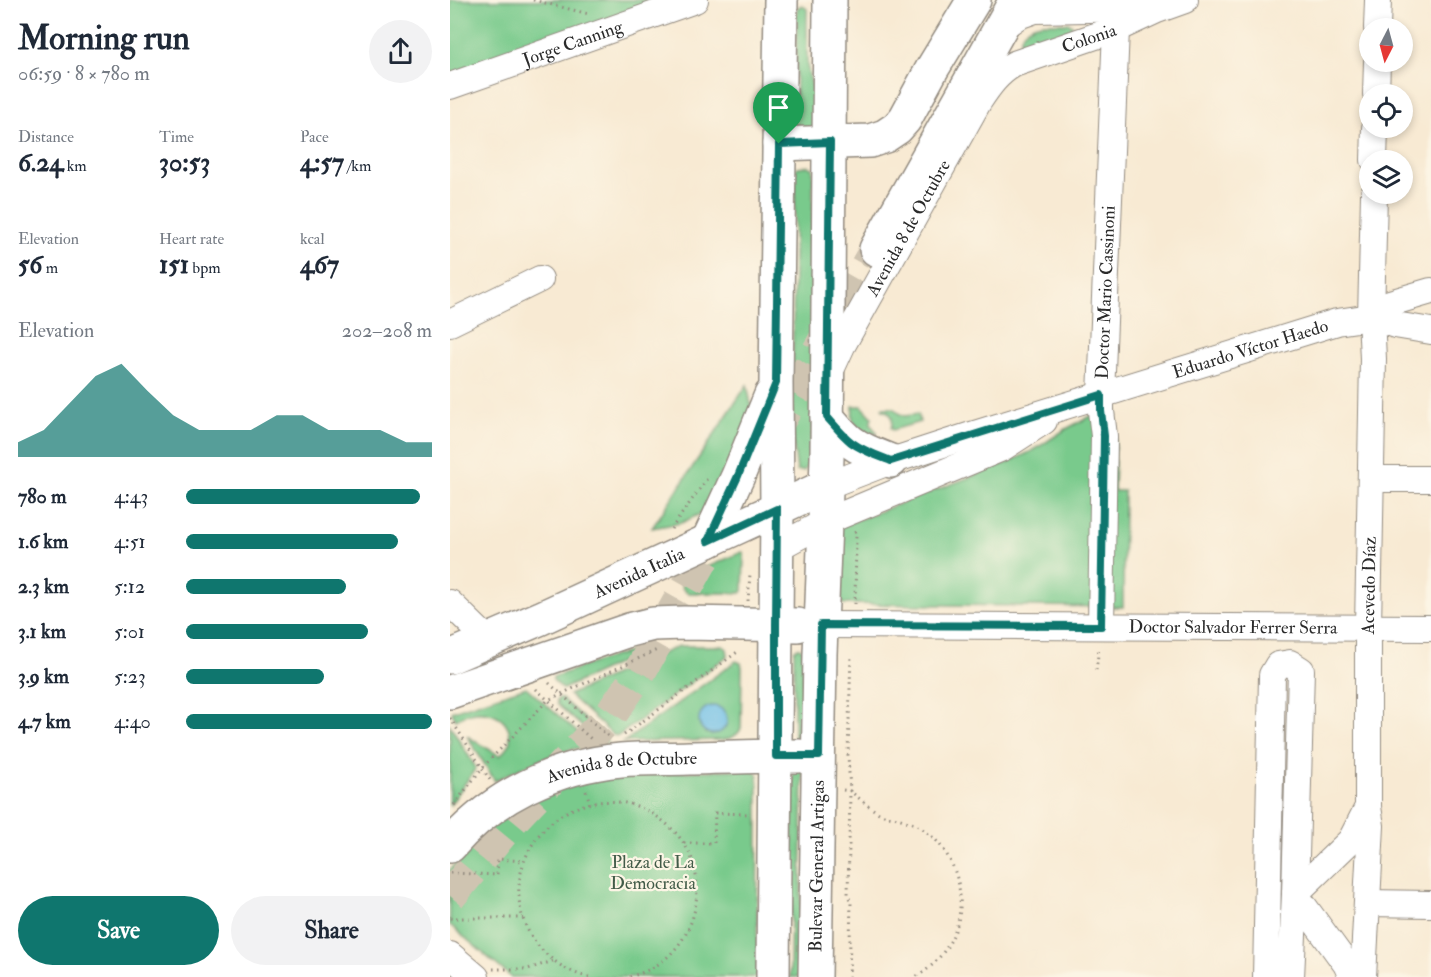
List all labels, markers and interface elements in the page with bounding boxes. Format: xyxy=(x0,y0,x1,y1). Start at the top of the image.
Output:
street label: Jorge Canning xyxy=(519,15,627,72)
text: Morning run xyxy=(18,18,190,59)
north arrow xyxy=(1359,18,1413,72)
map controls xyxy=(1359,18,1413,204)
street label: Colonia xyxy=(1059,19,1120,59)
button: share xyxy=(369,20,432,83)
text: 06:59 · 8 × 780 m xyxy=(18,61,150,86)
pin xyxy=(753,82,804,144)
button: locate xyxy=(1359,84,1413,138)
icon: arrive xyxy=(762,91,795,124)
text: Distance xyxy=(18,127,74,147)
text: Time xyxy=(159,127,194,147)
text: Pace xyxy=(300,127,329,147)
text: 6.24 xyxy=(18,147,63,179)
text: 30:53 xyxy=(159,147,210,179)
text: 4:57 xyxy=(300,147,344,179)
button: layers xyxy=(1359,150,1413,204)
street label: Avenida 8 de Octubre xyxy=(861,155,956,301)
text: km xyxy=(63,156,87,176)
text: /km xyxy=(344,156,371,176)
street label: Doctor Mario Cassinoni xyxy=(1091,205,1121,380)
text: Elevation xyxy=(18,229,79,249)
text: Heart rate xyxy=(159,229,224,249)
text: kcal xyxy=(300,229,325,249)
text: 56 xyxy=(18,249,42,281)
text: 151 xyxy=(159,249,189,281)
text: 467 xyxy=(300,249,339,281)
text: m xyxy=(42,258,58,278)
text: bpm xyxy=(189,258,221,278)
street label: Eduardo Víctor Haedo xyxy=(1170,314,1331,384)
text: Elevation xyxy=(18,318,94,343)
text: 202–208 m xyxy=(342,318,432,343)
text: 780 m xyxy=(18,484,67,509)
text: 4:43 xyxy=(114,484,148,509)
text: 1.6 km xyxy=(18,529,68,554)
text: 4:51 xyxy=(114,529,146,554)
street label: Acevedo Díaz xyxy=(1357,536,1382,636)
street label: Avenida Italia xyxy=(589,542,689,604)
text: 2.3 km xyxy=(18,574,69,599)
text: 5:12 xyxy=(114,574,145,599)
street label: Doctor Salvador Ferrer Serra xyxy=(1128,616,1338,640)
text: 3.1 km xyxy=(18,619,66,644)
text: 5:01 xyxy=(114,619,145,644)
text: 3.9 km xyxy=(18,664,69,689)
text: 5:23 xyxy=(114,664,146,689)
text: 4.7 km xyxy=(18,709,71,734)
text: 4:40 xyxy=(114,709,151,734)
street label: Avenida 8 de Octubre xyxy=(542,747,698,789)
street label: Bulevar General Artigas xyxy=(804,780,830,952)
park label: Plaza de La Democracia xyxy=(610,851,696,895)
button: Save xyxy=(18,896,219,965)
button: Share xyxy=(231,896,432,965)

